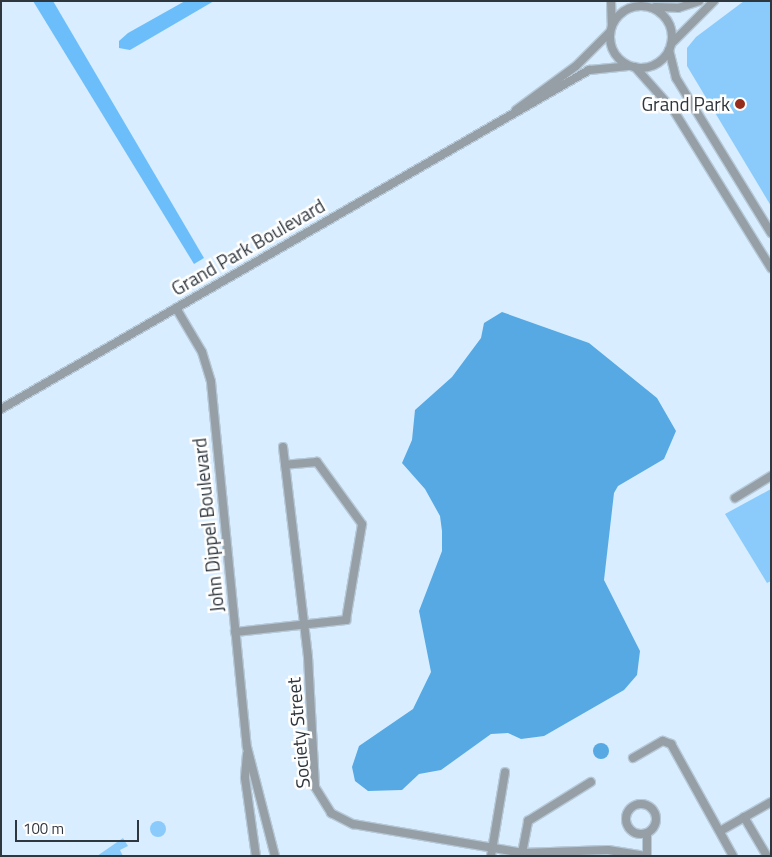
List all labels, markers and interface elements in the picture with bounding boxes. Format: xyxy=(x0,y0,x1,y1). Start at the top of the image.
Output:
place label: Grand Park xyxy=(641,93,730,115)
marker: Grand Park xyxy=(734,98,746,110)
street label: Grand Park Boulevard xyxy=(167,194,329,300)
street label: John Dippel Boulevard xyxy=(188,437,228,613)
street label: Society Street xyxy=(282,677,314,789)
scale bar xyxy=(18,810,141,842)
text: 100 m xyxy=(23,817,64,840)

